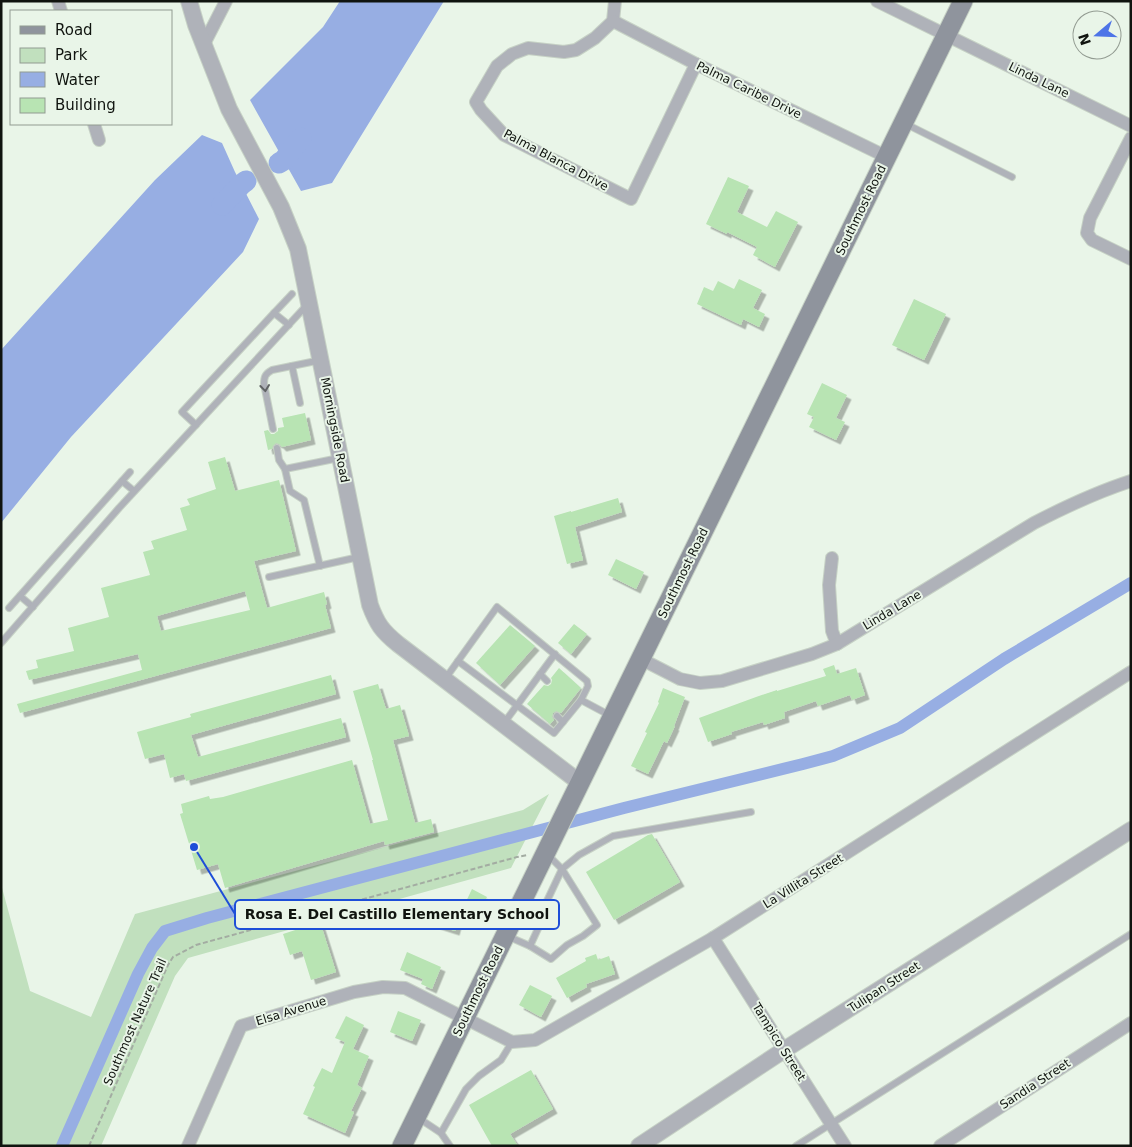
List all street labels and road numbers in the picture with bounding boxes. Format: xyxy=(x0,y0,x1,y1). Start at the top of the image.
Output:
street label: Palma Caribe Drive xyxy=(694,58,804,122)
street label: Linda Lane xyxy=(1007,59,1071,101)
street label: Palma Blanca Drive xyxy=(501,126,611,194)
street label: Southmost Road xyxy=(833,163,889,257)
street label: Morningside Road xyxy=(318,376,352,484)
street label: Southmost Road xyxy=(655,526,711,620)
street label: Linda Lane xyxy=(860,587,924,633)
street label: La Villita Street xyxy=(760,851,846,911)
street label: Southmost Road xyxy=(450,944,506,1038)
street label: Southmost Nature Trail xyxy=(101,956,169,1088)
street label: Tulipan Street xyxy=(845,958,923,1016)
street label: Elsa Avenue xyxy=(254,994,328,1028)
street label: Tampico Street xyxy=(749,999,809,1084)
street label: Sandia Street xyxy=(997,1056,1073,1112)

